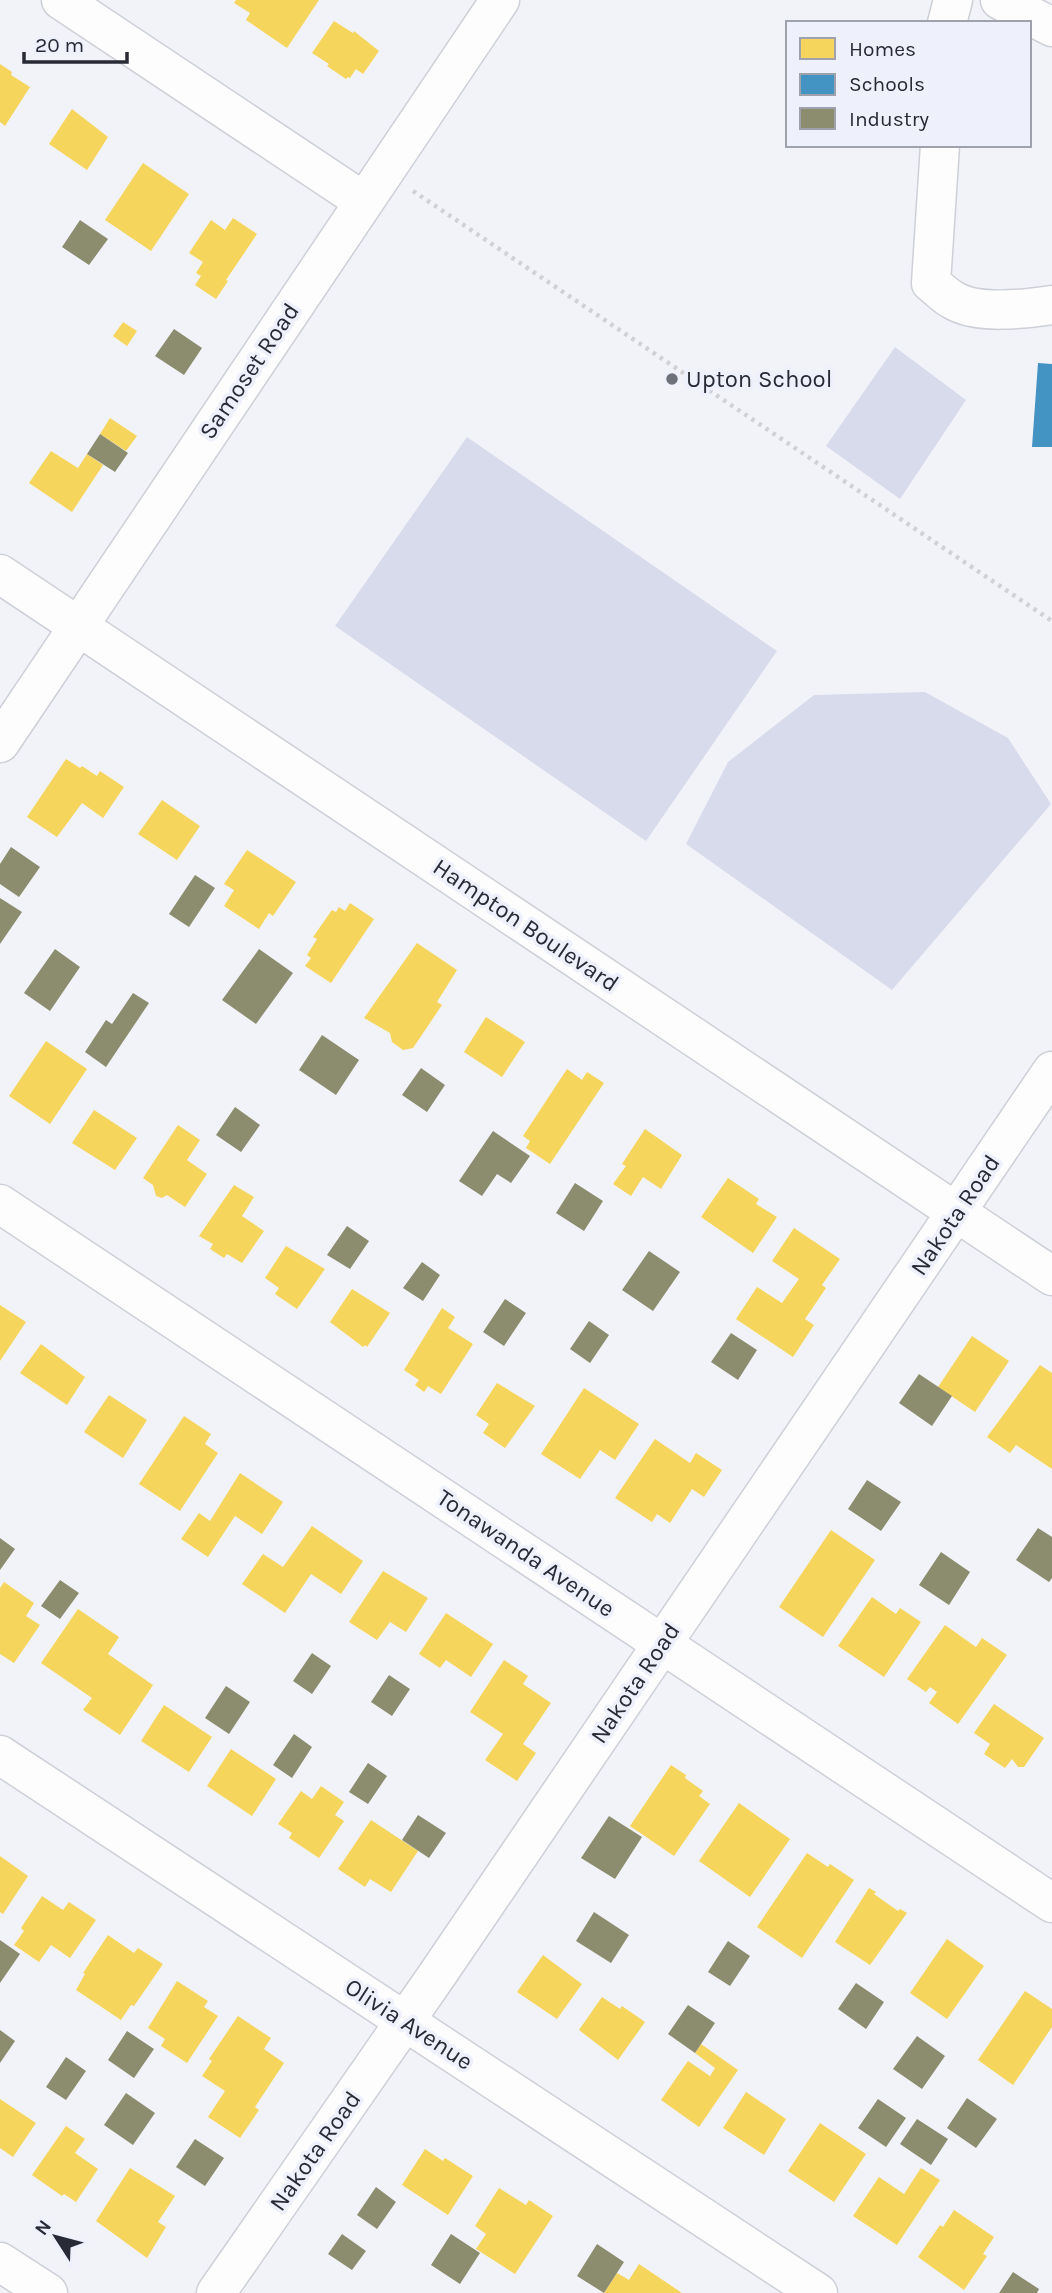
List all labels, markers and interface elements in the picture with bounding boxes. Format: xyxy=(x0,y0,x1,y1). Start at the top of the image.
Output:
scale bar xyxy=(24,21,128,65)
legend xyxy=(786,21,1031,147)
text: 20 m xyxy=(35,33,84,57)
text: Homes xyxy=(849,37,916,61)
text: Schools xyxy=(849,72,925,96)
text: Industry xyxy=(849,107,929,131)
street label: Samoset Road xyxy=(193,298,305,444)
place label: Upton School xyxy=(686,365,832,393)
marker: Upton School xyxy=(664,371,680,387)
street label: Hampton Boulevard xyxy=(428,852,624,998)
street label: Nakota Road xyxy=(904,1149,1006,1281)
street label: Tonawanda Avenue xyxy=(432,1483,620,1623)
street label: Nakota Road xyxy=(584,1617,686,1749)
street label: Olivia Avenue xyxy=(340,1972,478,2076)
street label: Nakota Road xyxy=(264,2086,366,2216)
north arrow xyxy=(21,2202,91,2272)
text: N xyxy=(30,2216,56,2240)

